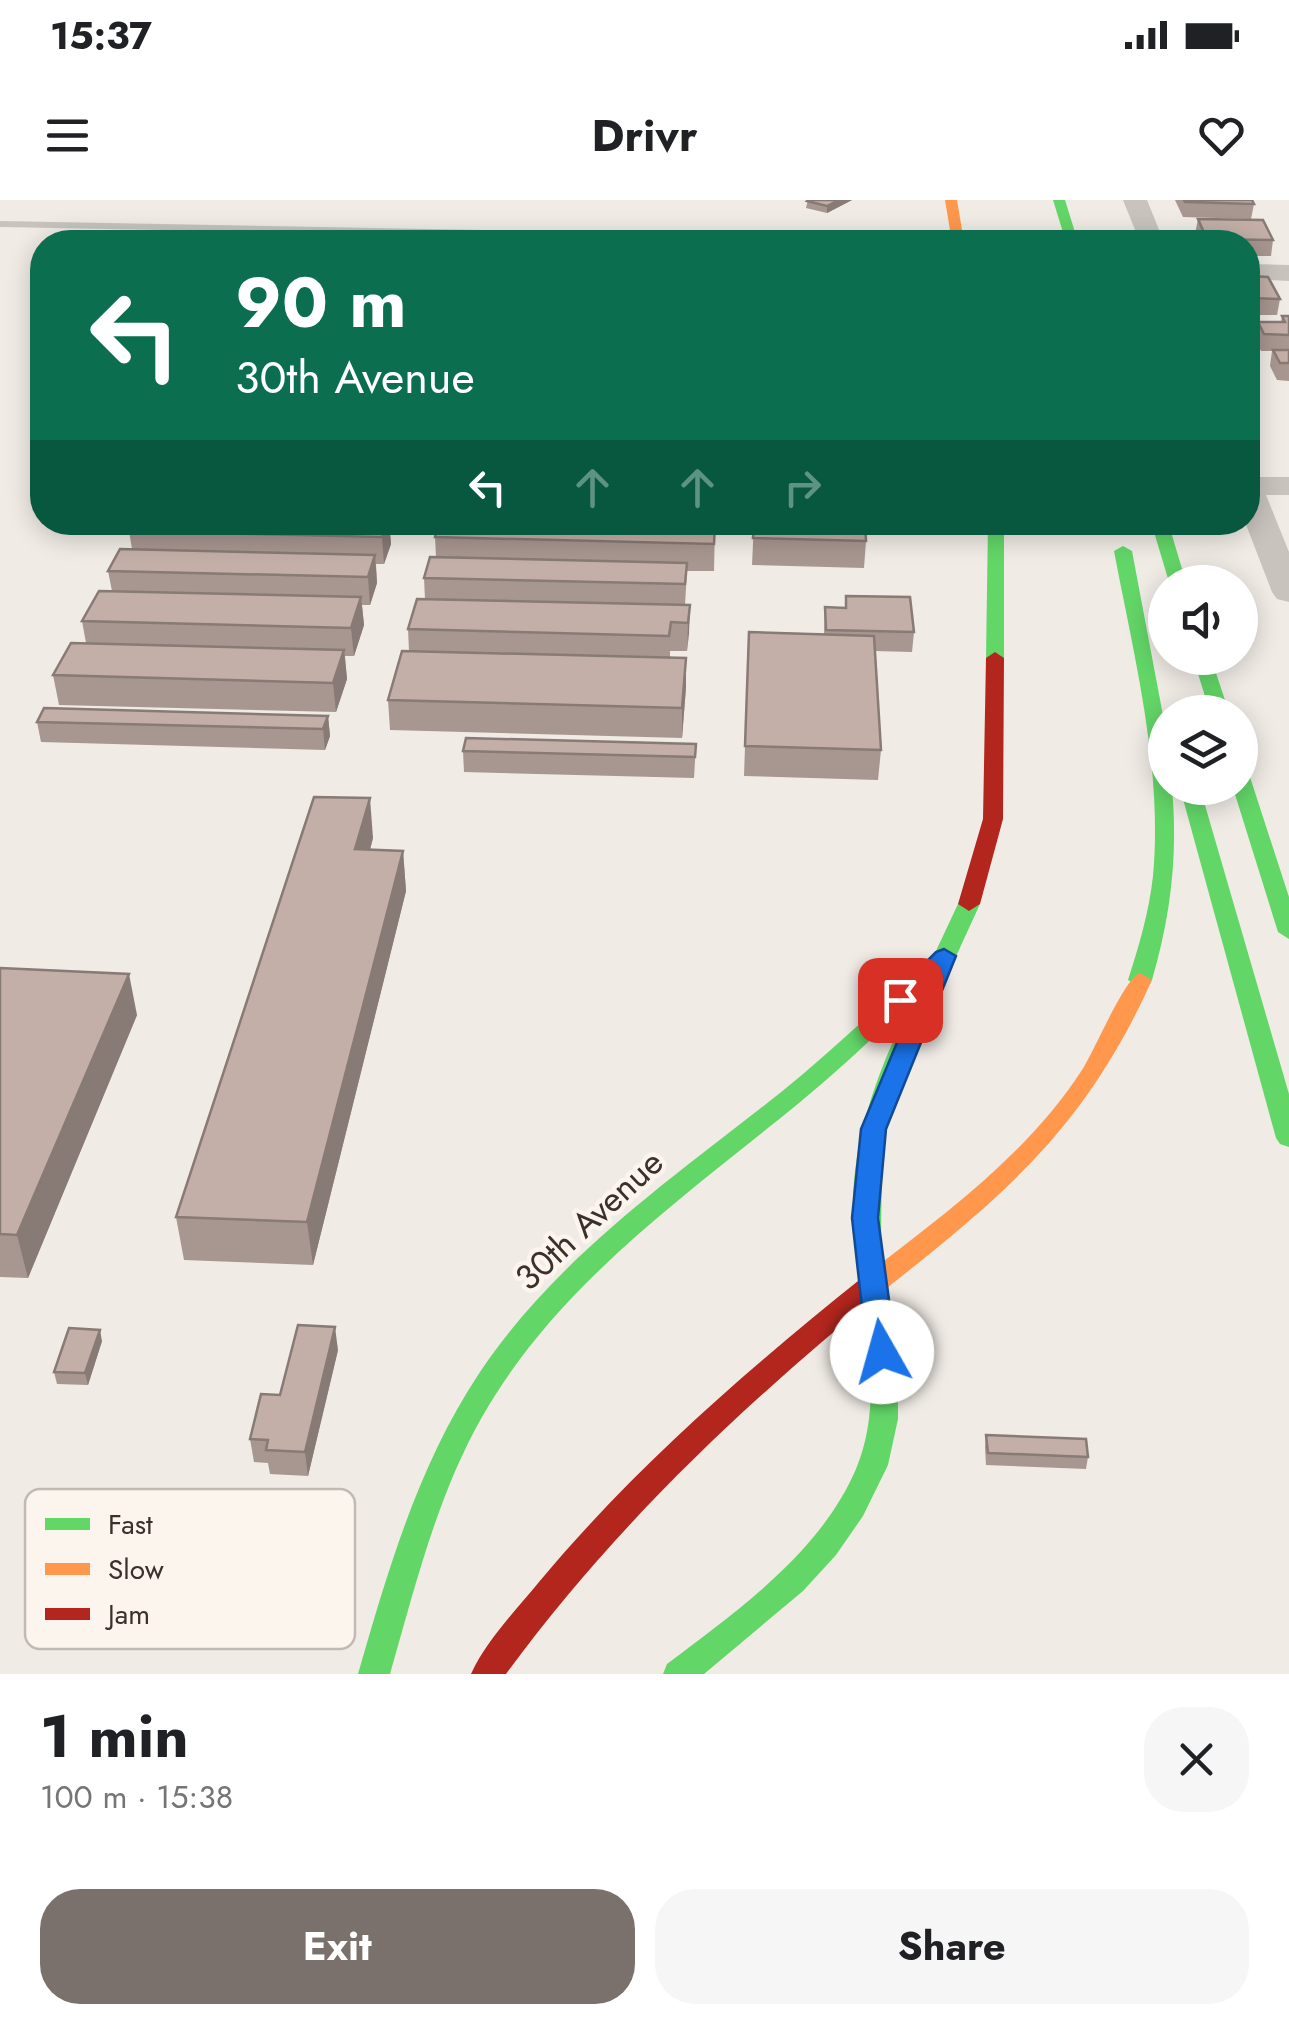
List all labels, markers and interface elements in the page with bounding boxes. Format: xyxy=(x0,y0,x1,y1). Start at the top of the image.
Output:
text: 15:37 xyxy=(50,8,152,63)
text: Drivr xyxy=(591,103,698,168)
icon: menu xyxy=(40,108,95,163)
icon: heart xyxy=(1194,108,1249,163)
text: 90 m xyxy=(235,252,407,353)
icon: left xyxy=(70,270,200,400)
text: 30th Avenue xyxy=(235,345,475,410)
icon: left xyxy=(460,460,515,515)
icon: ahead xyxy=(565,460,620,515)
icon: ahead xyxy=(670,460,725,515)
icon: right xyxy=(775,460,830,515)
map controls xyxy=(1148,565,1258,805)
button: sound xyxy=(1148,565,1258,675)
button: layers xyxy=(1148,695,1258,805)
pin xyxy=(858,958,943,1043)
icon: arrive xyxy=(873,973,928,1028)
street label: 30th Avenue xyxy=(504,1138,674,1302)
position arrow xyxy=(830,1300,934,1404)
legend xyxy=(25,1489,355,1649)
text: Fast xyxy=(108,1504,153,1545)
text: Slow xyxy=(108,1549,164,1590)
text: Jam xyxy=(104,1594,150,1635)
text: 1 min xyxy=(40,1693,189,1780)
button: close xyxy=(1144,1707,1249,1812)
text: 100 m · 15:38 xyxy=(40,1774,233,1820)
button: Exit xyxy=(40,1889,635,2004)
button: Share xyxy=(655,1889,1249,2004)

